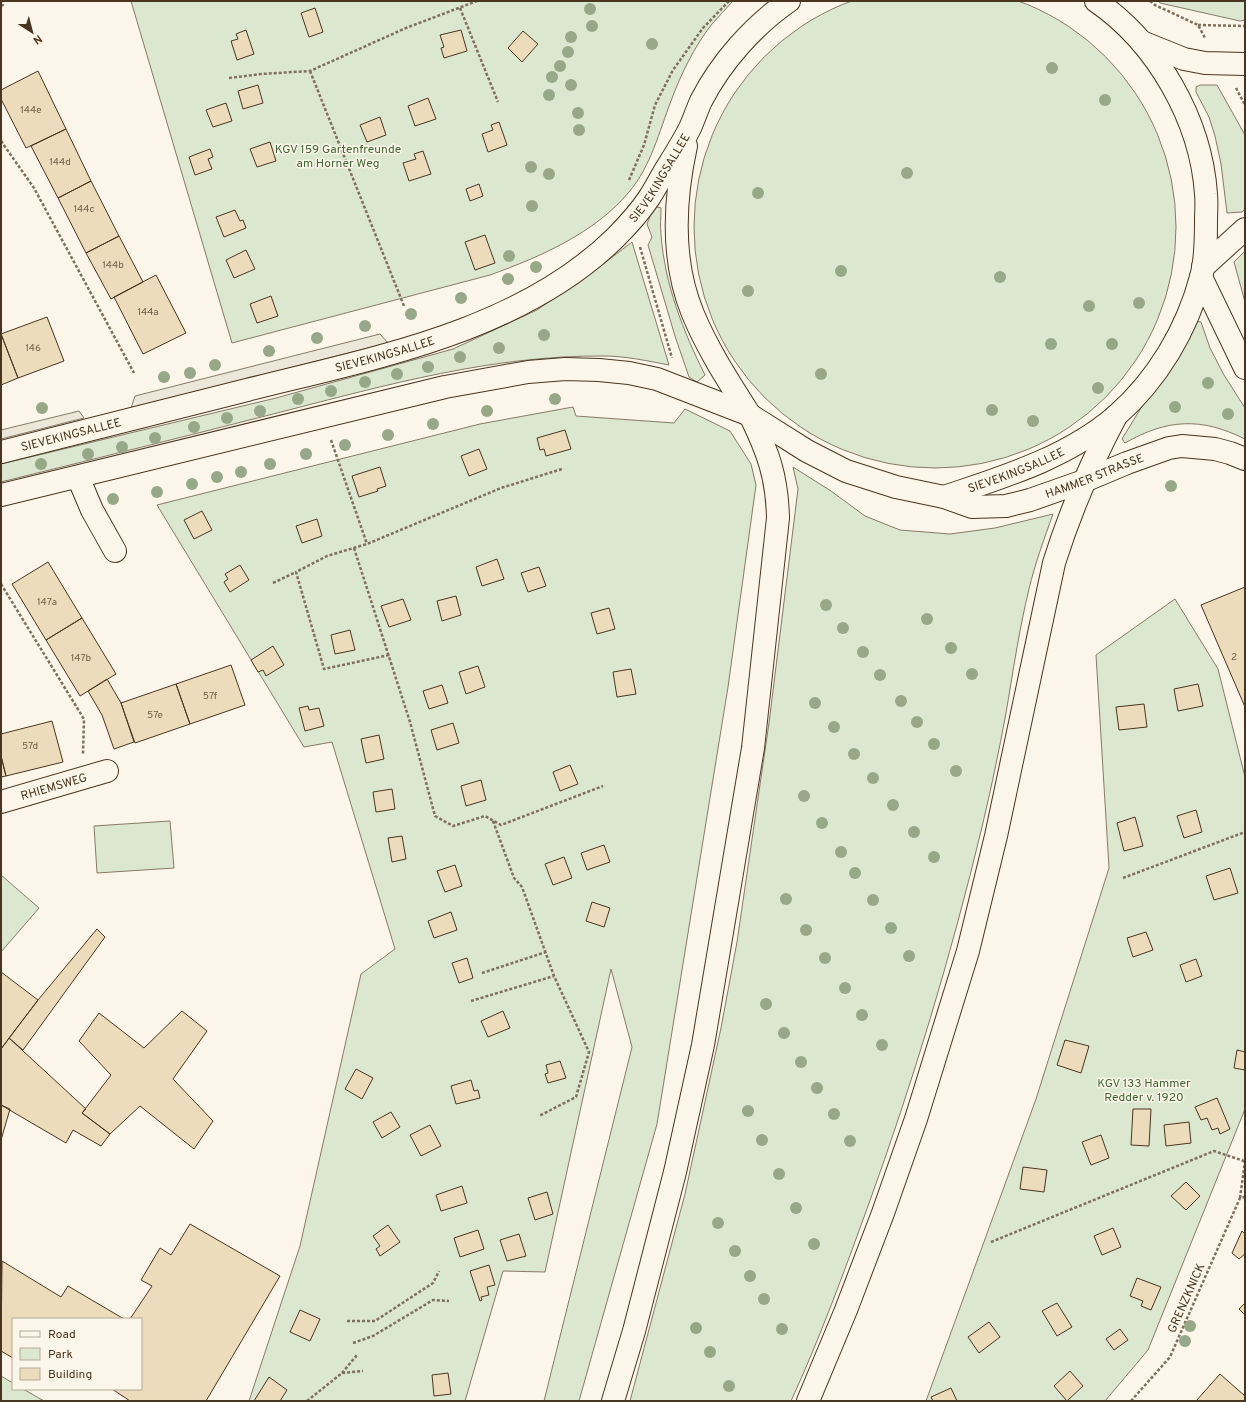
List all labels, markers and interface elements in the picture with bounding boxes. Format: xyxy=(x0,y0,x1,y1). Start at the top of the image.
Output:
north arrow xyxy=(12,12,52,52)
text: N xyxy=(30,31,45,47)
house number: 144e xyxy=(20,104,42,117)
street label: SIEVEKINGSALLEE xyxy=(626,131,695,227)
park label: KGV 159 Gartenfreunde am Horner Weg xyxy=(275,142,401,172)
house number: 144d xyxy=(49,156,71,169)
house number: 144c xyxy=(74,203,94,216)
house number: 144b xyxy=(102,259,124,272)
house number: 144a xyxy=(137,306,159,319)
street label: SIEVEKINGSALLEE xyxy=(334,333,437,377)
house number: 146 xyxy=(25,342,41,355)
street label: SIEVEKINGSALLEE xyxy=(19,415,123,456)
street label: SIEVEKINGSALLEE xyxy=(966,445,1068,497)
street label: HAMMER STRASSE xyxy=(1043,451,1146,503)
house number: 147a xyxy=(37,596,57,609)
house number: 2 xyxy=(1231,651,1237,664)
house number: 147b xyxy=(71,652,92,665)
house number: 57f xyxy=(203,690,218,703)
house number: 57e xyxy=(147,709,163,722)
house number: 57d xyxy=(22,740,38,753)
street label: RHIEMSWEG xyxy=(19,770,89,805)
park label: KGV 133 Hammer Redder v. 1920 xyxy=(1097,1076,1191,1106)
street label: GRENZKNICK xyxy=(1164,1261,1209,1336)
legend xyxy=(12,1318,142,1390)
text: Road xyxy=(48,1327,76,1343)
text: Park xyxy=(48,1347,73,1363)
text: Building xyxy=(48,1367,92,1383)

